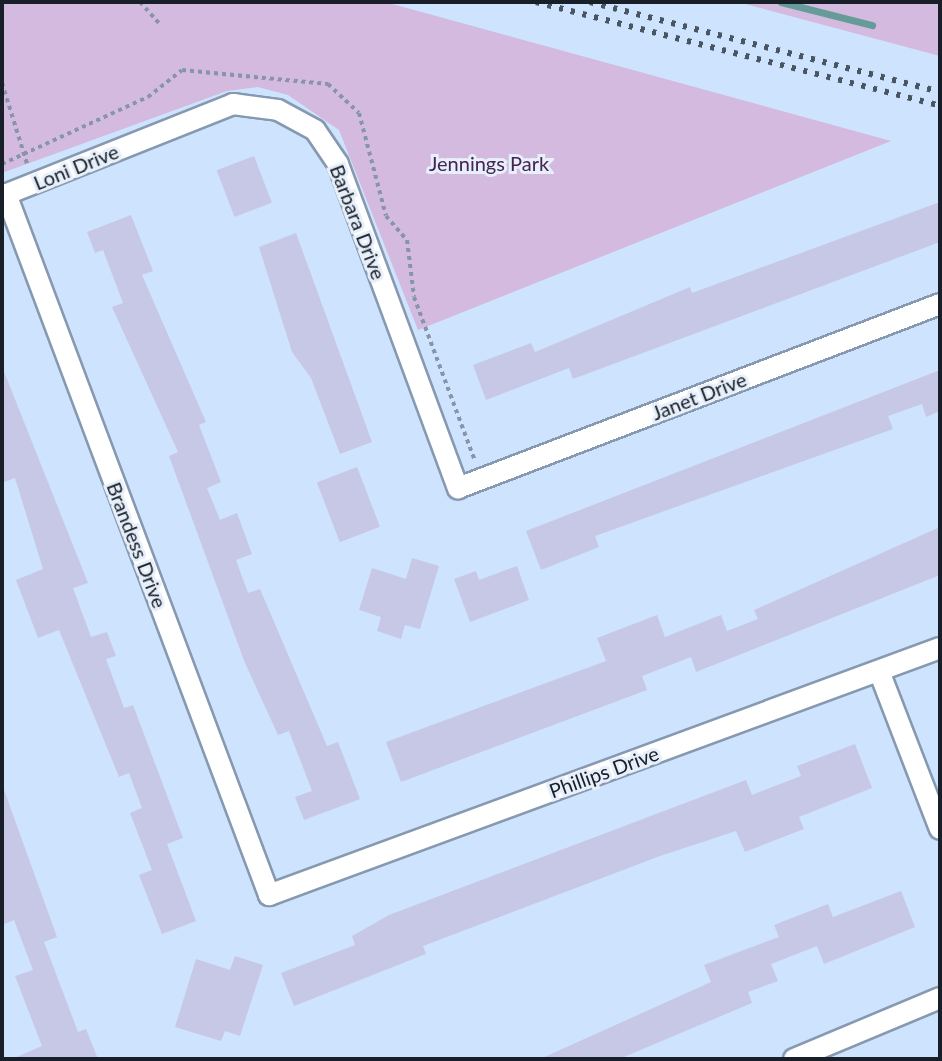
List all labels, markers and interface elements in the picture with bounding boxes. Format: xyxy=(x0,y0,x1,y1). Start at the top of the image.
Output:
street label: Loni Drive xyxy=(30,139,122,195)
park label: Jennings Park xyxy=(429,151,549,175)
street label: Barbara Drive xyxy=(325,161,391,283)
street label: Janet Drive xyxy=(648,367,750,425)
street label: Brandess Drive xyxy=(102,479,172,611)
street label: Phillips Drive xyxy=(546,741,662,803)

